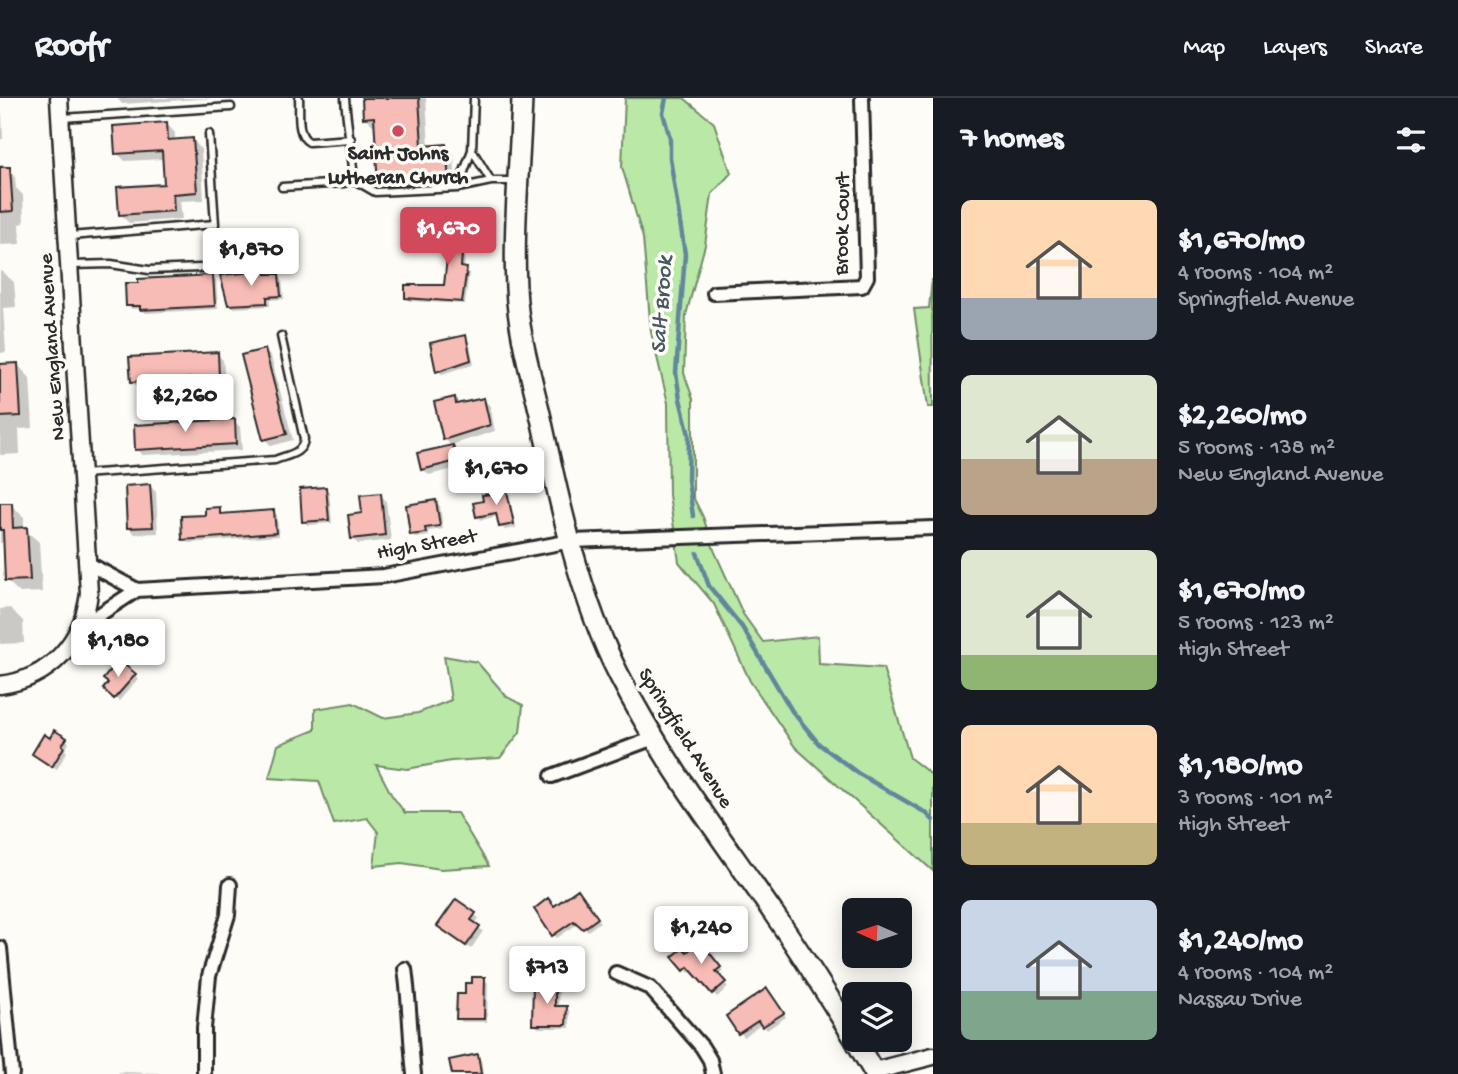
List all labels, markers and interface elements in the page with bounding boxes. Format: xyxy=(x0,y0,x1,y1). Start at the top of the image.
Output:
text: Roofr xyxy=(35,29,108,67)
text: Map xyxy=(1183,34,1225,63)
text: Layers xyxy=(1263,34,1327,63)
text: Share xyxy=(1365,34,1423,63)
icon: filters xyxy=(1392,121,1430,159)
marker: Saint Johns Lutheran Church xyxy=(390,123,406,139)
text: 7 homes xyxy=(961,123,1063,158)
place label: Saint Johns Lutheran Church xyxy=(328,143,469,192)
street label: Brook Court xyxy=(831,170,857,276)
pin: $1,670 xyxy=(391,208,505,267)
text: $1,670 xyxy=(416,216,480,243)
text: $1,670/mo xyxy=(1178,225,1305,260)
pin: $1,870 xyxy=(194,228,308,288)
icon: home xyxy=(1017,228,1101,312)
text: $1,870 xyxy=(219,237,283,264)
street label: New England Avenue xyxy=(35,251,73,441)
water label: Salt Brook xyxy=(646,253,680,355)
text: 4 rooms · 104 m² xyxy=(1178,260,1333,287)
text: Springfield Avenue xyxy=(1178,287,1354,314)
pin: $2,260 xyxy=(128,374,242,434)
text: $2,260 xyxy=(153,383,217,410)
text: $2,260/mo xyxy=(1178,400,1307,435)
icon: home xyxy=(1017,403,1101,487)
text: 5 rooms · 138 m² xyxy=(1178,435,1335,462)
pin: $1,670 xyxy=(439,448,553,507)
text: $1,670 xyxy=(464,456,528,483)
text: New England Avenue xyxy=(1178,462,1383,489)
street label: High Street xyxy=(375,525,481,567)
text: $1,670/mo xyxy=(1178,575,1305,610)
icon: home xyxy=(1017,578,1101,662)
text: 5 rooms · 123 m² xyxy=(1178,610,1334,637)
pin: $1,180 xyxy=(61,620,175,679)
text: $1,180 xyxy=(87,628,149,655)
text: High Street xyxy=(1178,637,1288,664)
street label: Springfield Avenue xyxy=(631,664,738,815)
text: $1,180/mo xyxy=(1178,750,1303,785)
icon: home xyxy=(1017,753,1101,837)
text: 3 rooms · 101 m² xyxy=(1178,785,1333,812)
text: High Street xyxy=(1178,812,1288,839)
north arrow xyxy=(842,898,912,968)
map controls xyxy=(842,898,912,1052)
pin: $1,240 xyxy=(644,906,758,966)
text: $1,240 xyxy=(670,915,732,942)
text: $1,240/mo xyxy=(1178,925,1303,960)
icon: home xyxy=(1017,928,1101,1012)
pin: $713 xyxy=(506,946,588,1006)
text: $713 xyxy=(525,955,569,982)
text: 4 rooms · 104 m² xyxy=(1178,960,1333,987)
button: layers xyxy=(842,982,912,1052)
text: Nassau Drive xyxy=(1178,987,1302,1014)

